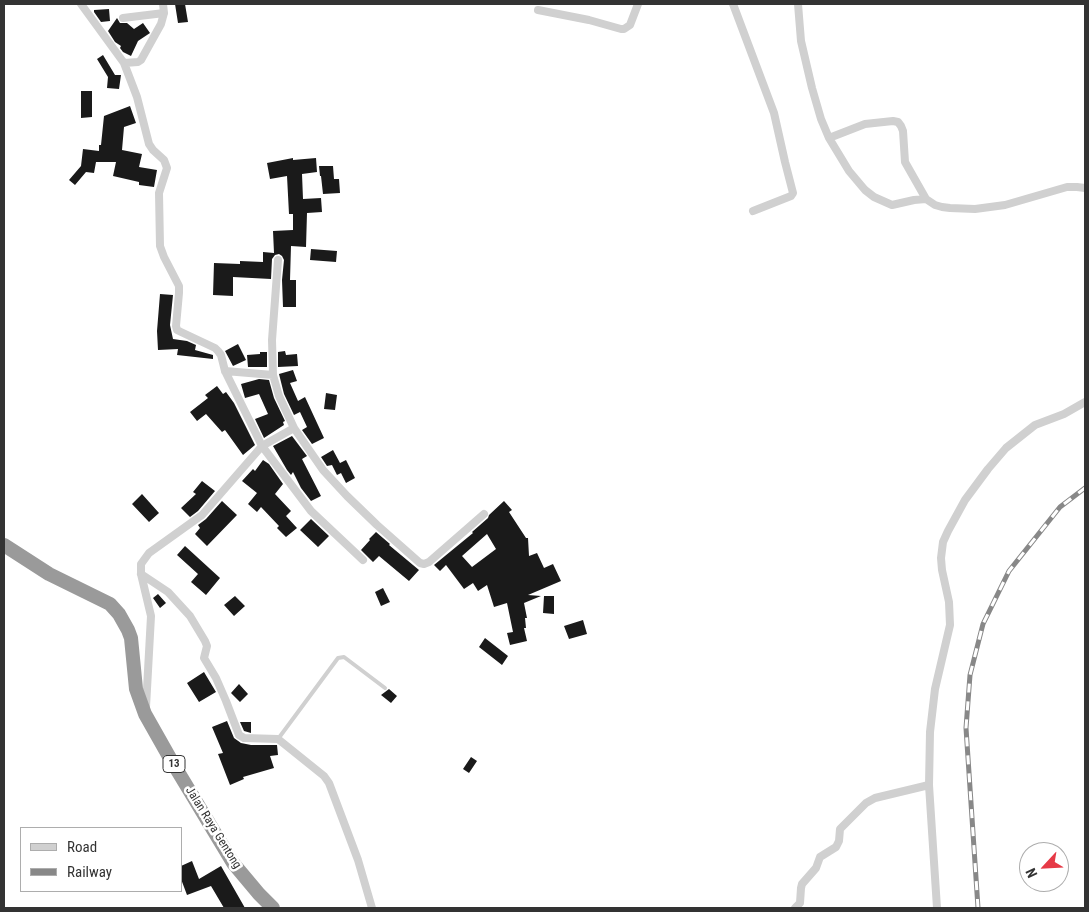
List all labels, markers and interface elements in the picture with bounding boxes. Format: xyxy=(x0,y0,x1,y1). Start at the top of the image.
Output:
road number: 13 xyxy=(163,756,185,772)
street label: Jalan Raya Gentong xyxy=(182,784,244,872)
legend xyxy=(20,827,182,892)
text: Road xyxy=(67,838,97,856)
north arrow xyxy=(1019,842,1069,892)
text: Railway xyxy=(67,863,112,881)
text: N xyxy=(1022,866,1040,880)

